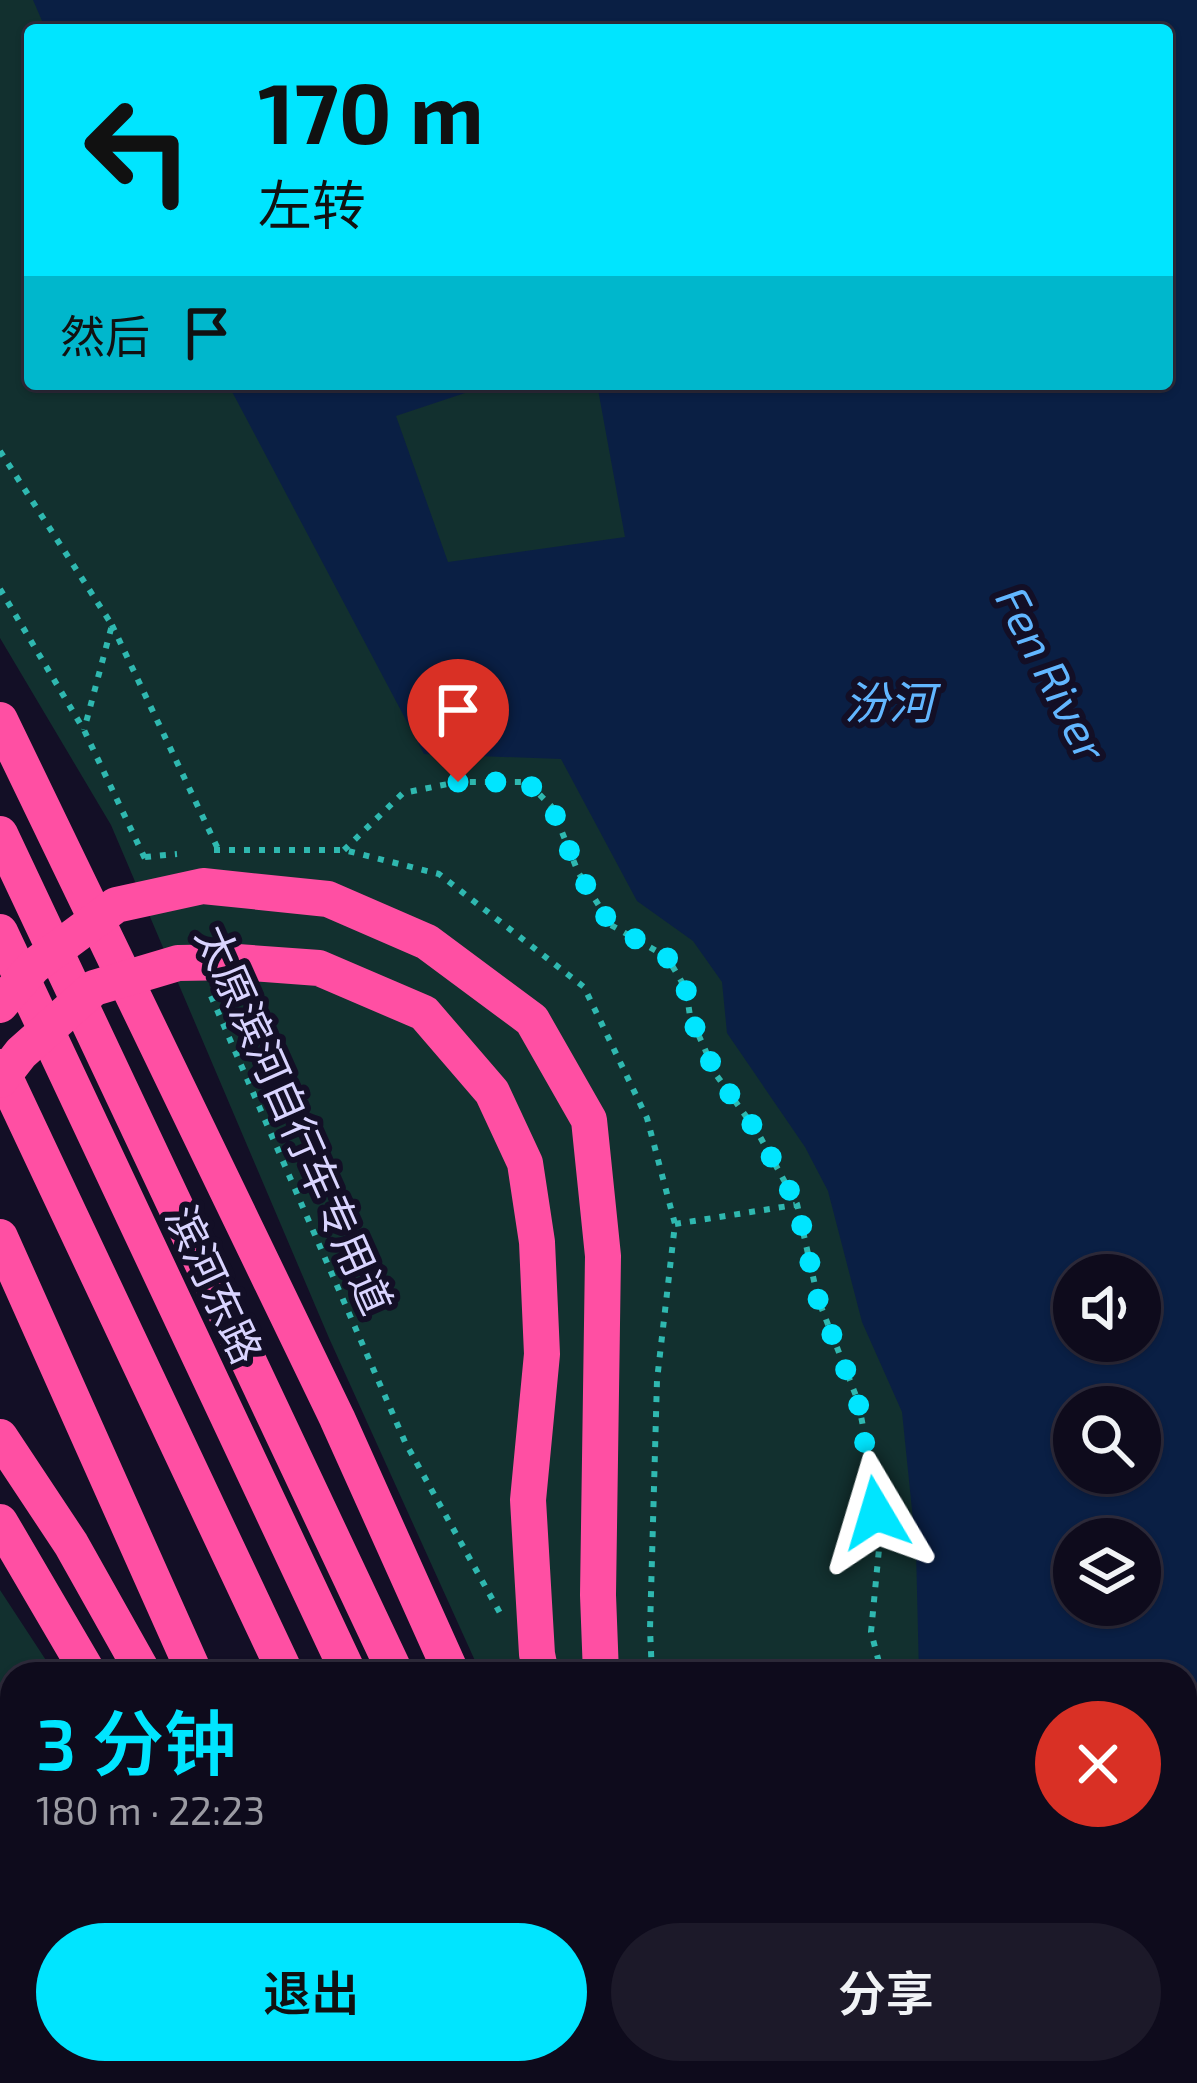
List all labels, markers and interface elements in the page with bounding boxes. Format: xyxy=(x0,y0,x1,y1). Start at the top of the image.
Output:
text: 170 m xyxy=(258,60,484,161)
icon: left xyxy=(60,72,216,228)
text: 左转 xyxy=(258,171,366,236)
icon: arrive xyxy=(174,300,240,366)
text: 然后 xyxy=(60,308,150,362)
water label: Fen River xyxy=(986,577,1120,770)
pin xyxy=(407,659,509,782)
water label: 汾河 xyxy=(844,674,942,728)
icon: arrive xyxy=(425,677,491,743)
street label: 太原滨河自行车专用道 xyxy=(188,917,404,1321)
street label: 滨河东路 xyxy=(158,1197,274,1371)
map controls xyxy=(1053,1254,1161,1626)
button: sound xyxy=(1053,1254,1161,1362)
button: search xyxy=(1053,1386,1161,1494)
position arrow xyxy=(813,1450,939,1576)
button: layers xyxy=(1053,1518,1161,1626)
text: 3 分钟 xyxy=(36,1698,236,1784)
button: close xyxy=(1035,1701,1161,1827)
text: 180 m · 22:23 xyxy=(36,1786,265,1833)
button: 退出 xyxy=(36,1923,587,2061)
button: 分享 xyxy=(611,1923,1161,2061)

